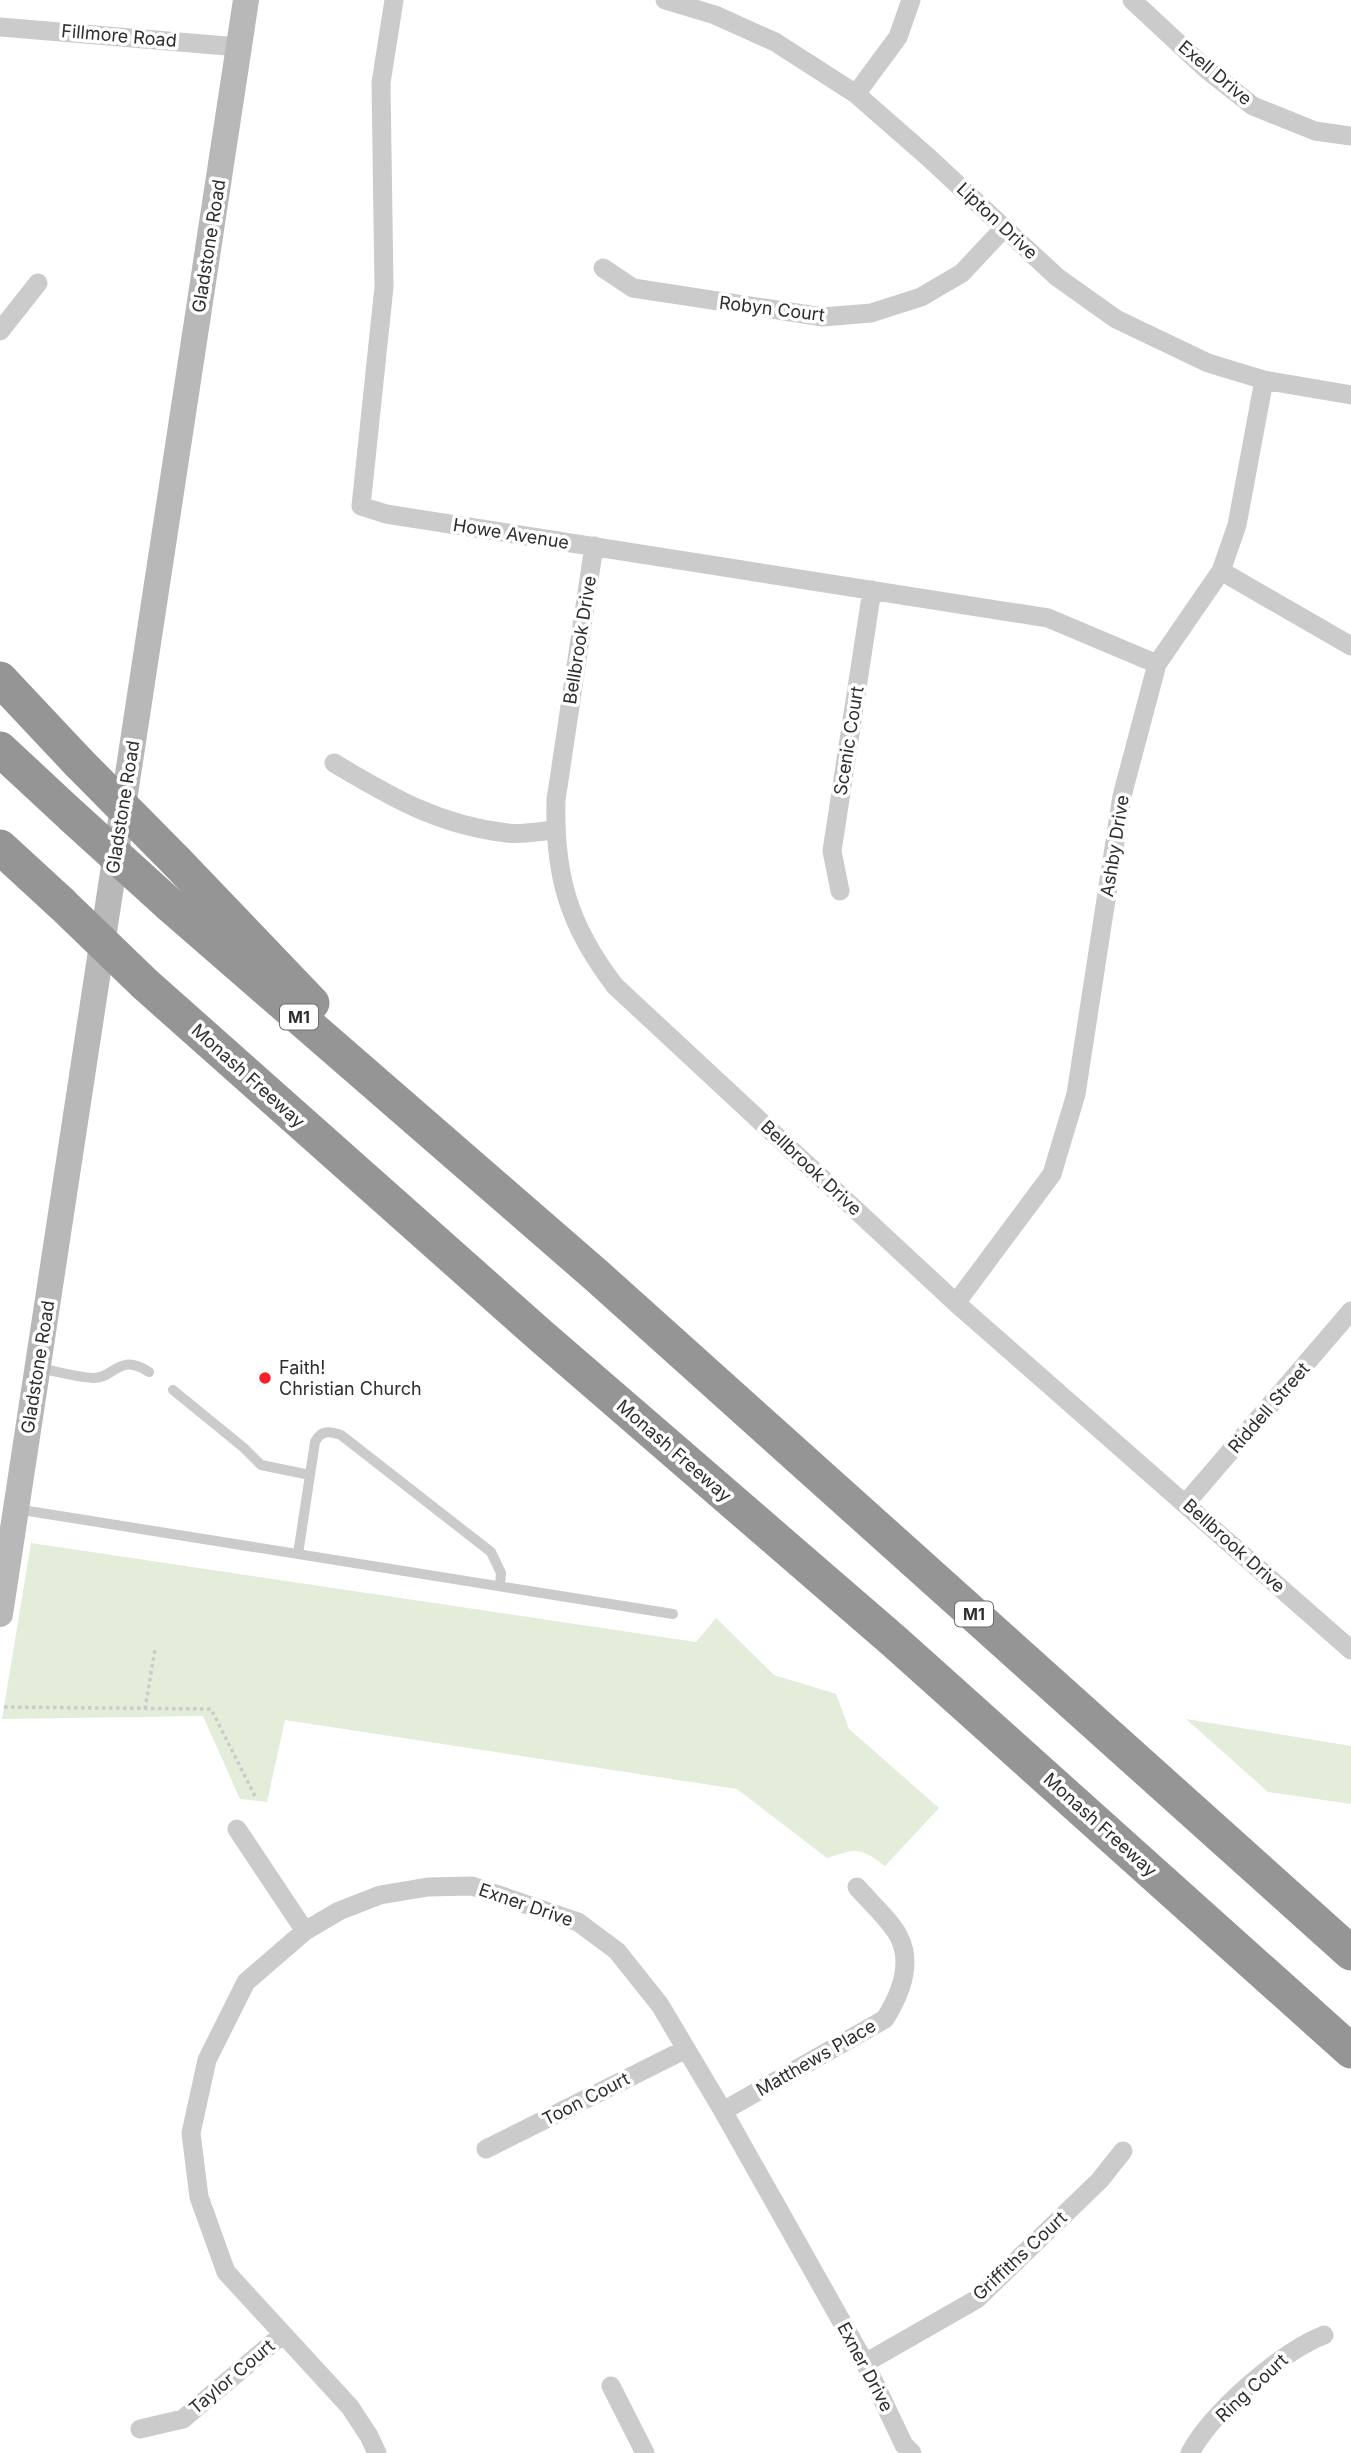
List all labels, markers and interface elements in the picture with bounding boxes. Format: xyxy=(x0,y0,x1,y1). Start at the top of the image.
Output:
street label: Fillmore Road xyxy=(60,20,178,51)
street label: Exell Drive xyxy=(1174,36,1256,109)
street label: Gladstone Road xyxy=(188,178,229,314)
street label: Lipton Drive xyxy=(953,178,1042,263)
street label: Robyn Court xyxy=(718,292,826,325)
street label: Howe Avenue xyxy=(452,514,571,553)
street label: Bellbrook Drive xyxy=(559,574,600,706)
street label: Scenic Court xyxy=(830,685,868,797)
street label: Gladstone Road xyxy=(102,739,143,875)
street label: Ashby Drive xyxy=(1096,793,1133,898)
road number: M1 xyxy=(280,1004,318,1030)
street label: Monash Freeway xyxy=(187,1019,309,1132)
street label: Bellbrook Drive xyxy=(757,1116,866,1220)
street label: Gladstone Road xyxy=(17,1299,58,1435)
place label: Faith! Christian Church xyxy=(279,1357,422,1399)
street label: Riddell Street xyxy=(1224,1358,1314,1457)
marker: Faith! Christian Church xyxy=(257,1370,273,1386)
street label: Monash Freeway xyxy=(613,1395,736,1506)
street label: Bellbrook Drive xyxy=(1179,1494,1290,1597)
road number: M1 xyxy=(955,1602,993,1626)
street label: Monash Freeway xyxy=(1039,1768,1161,1881)
street label: Exner Drive xyxy=(476,1879,576,1930)
street label: Matthews Place xyxy=(752,2015,879,2100)
street label: Toon Court xyxy=(539,2068,633,2129)
street label: Griffiths Court xyxy=(968,2207,1071,2304)
street label: Exner Drive xyxy=(833,2318,898,2415)
street label: Taylor Court xyxy=(185,2335,279,2418)
street label: Ring Court xyxy=(1212,2349,1292,2426)

